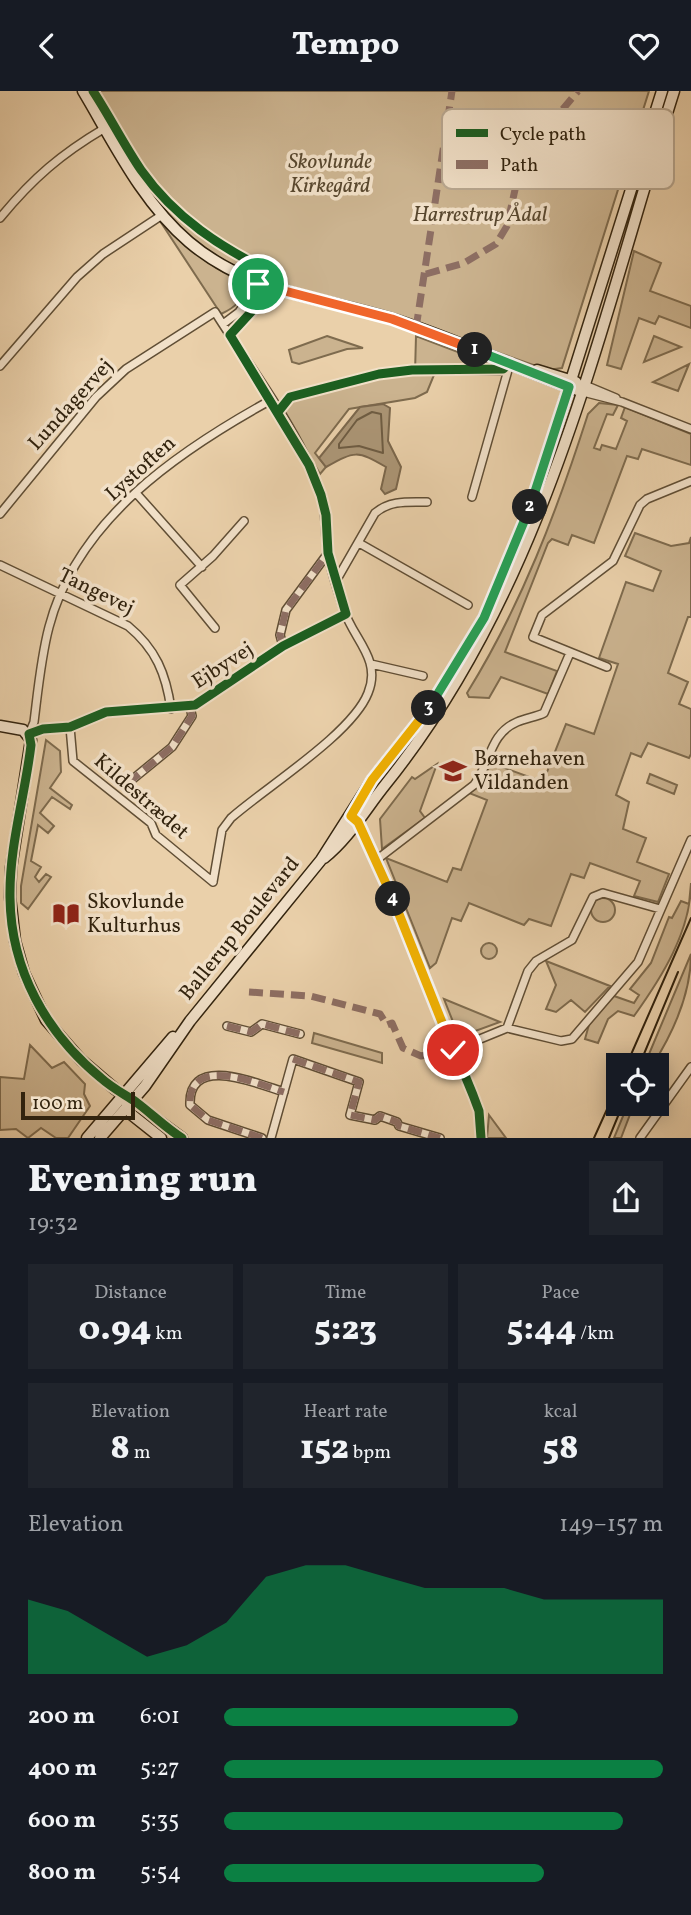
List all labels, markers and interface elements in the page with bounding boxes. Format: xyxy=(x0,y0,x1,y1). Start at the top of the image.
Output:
text: Tempo xyxy=(292,24,399,68)
icon: back xyxy=(28,27,66,65)
icon: heart xyxy=(625,27,663,65)
legend xyxy=(442,109,674,189)
text: Cycle path xyxy=(500,122,586,148)
park label: Skovlunde Kirkegård xyxy=(288,148,372,201)
text: Path xyxy=(500,153,538,179)
park label: Harrestrup Ådal xyxy=(413,201,547,230)
pin xyxy=(228,254,288,314)
icon: arrive xyxy=(239,265,277,303)
pin: 1 xyxy=(458,333,492,367)
text: 1 xyxy=(471,336,478,362)
street label: Lundagervej xyxy=(22,353,120,457)
street label: Lystoften xyxy=(99,430,183,508)
pin: 2 xyxy=(512,489,548,525)
text: 2 xyxy=(525,493,534,519)
street label: Tangevej xyxy=(53,561,139,623)
street label: Ejbyvej xyxy=(187,635,259,697)
pin: 3 xyxy=(412,691,446,725)
text: 3 xyxy=(424,694,433,720)
place label: Børnehaven Vildanden xyxy=(474,745,585,798)
street label: Kildestrædet xyxy=(87,747,195,847)
school or university icon: Børnehaven Vildanden xyxy=(438,756,468,786)
street label: Ballerup Boulevard xyxy=(173,851,307,1007)
pin: 4 xyxy=(376,881,410,917)
text: 4 xyxy=(387,885,398,911)
place label: Skovlunde Kulturhus xyxy=(87,888,184,941)
library icon: Skovlunde Kulturhus xyxy=(51,899,81,929)
pin xyxy=(423,1020,483,1080)
icon: check xyxy=(434,1031,472,1069)
map controls xyxy=(606,1053,669,1116)
button: locate xyxy=(606,1053,669,1116)
scale bar xyxy=(21,1089,135,1121)
text: 100 m xyxy=(32,1091,83,1117)
text: Evening run xyxy=(28,1155,258,1208)
button: share xyxy=(589,1161,663,1235)
text: 19:32 xyxy=(28,1208,78,1240)
text: Distance xyxy=(94,1280,167,1306)
text: Time xyxy=(325,1280,366,1306)
text: Pace xyxy=(541,1280,580,1306)
text: 0.94 xyxy=(79,1306,152,1354)
text: 5:23 xyxy=(314,1306,377,1354)
text: 5:44 xyxy=(507,1306,577,1354)
text: km xyxy=(152,1321,182,1347)
text: /km xyxy=(577,1321,614,1347)
text: Elevation xyxy=(91,1399,170,1425)
text: Heart rate xyxy=(304,1399,387,1425)
text: kcal xyxy=(544,1399,577,1425)
text: 8 xyxy=(110,1425,130,1473)
text: 152 xyxy=(300,1425,349,1473)
text: 58 xyxy=(542,1425,579,1473)
text: m xyxy=(130,1440,151,1466)
text: bpm xyxy=(349,1440,391,1466)
text: Elevation xyxy=(28,1509,124,1541)
text: 149–157 m xyxy=(559,1509,663,1541)
text: 200 m xyxy=(28,1701,95,1733)
text: 6:01 xyxy=(140,1701,180,1733)
text: 400 m xyxy=(28,1753,97,1785)
text: 5:27 xyxy=(140,1753,179,1785)
text: 600 m xyxy=(28,1805,96,1837)
text: 5:35 xyxy=(140,1805,179,1837)
text: 800 m xyxy=(28,1857,96,1889)
text: 5:54 xyxy=(140,1857,181,1889)

